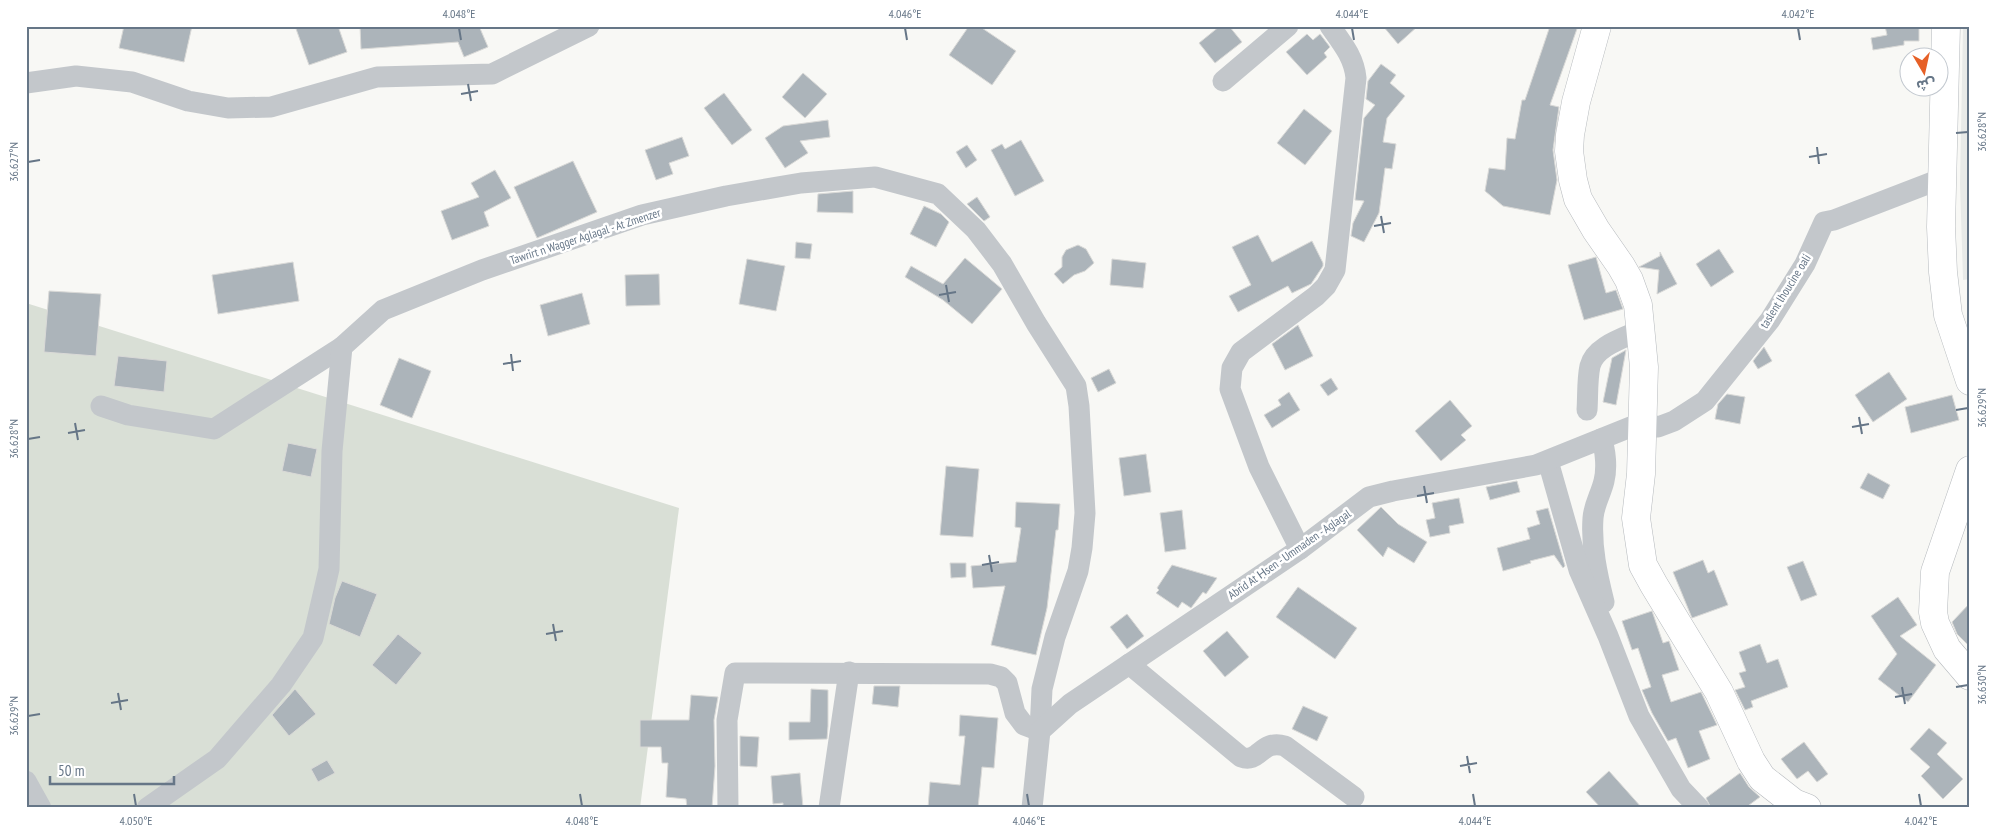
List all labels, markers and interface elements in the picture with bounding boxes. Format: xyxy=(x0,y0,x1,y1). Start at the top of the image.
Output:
text: 4.048°E xyxy=(443,6,476,21)
text: 4.046°E xyxy=(889,6,922,21)
text: 4.044°E xyxy=(1336,6,1369,21)
text: 4.042°E xyxy=(1782,6,1815,21)
north arrow xyxy=(1898,48,1948,98)
text: ش xyxy=(1915,74,1937,95)
text: 36.628°N xyxy=(1974,112,1989,152)
text: 36.627°N xyxy=(6,142,21,182)
street label: Tawrirt n Wagger Aglagal - At Zmenzer xyxy=(508,204,663,267)
street label: taslent lhoucine oali xyxy=(1756,251,1814,331)
text: 36.629°N xyxy=(1974,388,1989,428)
text: 36.628°N xyxy=(6,419,21,459)
street label: Abrid At Ḥsen - Ummaden - Aglagal xyxy=(1225,506,1354,602)
text: 36.630°N xyxy=(1974,665,1989,705)
text: 36.629°N xyxy=(6,696,21,736)
scale bar xyxy=(50,754,174,786)
text: 50 m xyxy=(58,761,84,780)
text: 4.050°E xyxy=(120,813,153,828)
text: 4.048°E xyxy=(566,813,599,828)
text: 4.046°E xyxy=(1013,813,1046,828)
text: 4.044°E xyxy=(1459,813,1492,828)
text: 4.042°E xyxy=(1905,813,1938,828)

